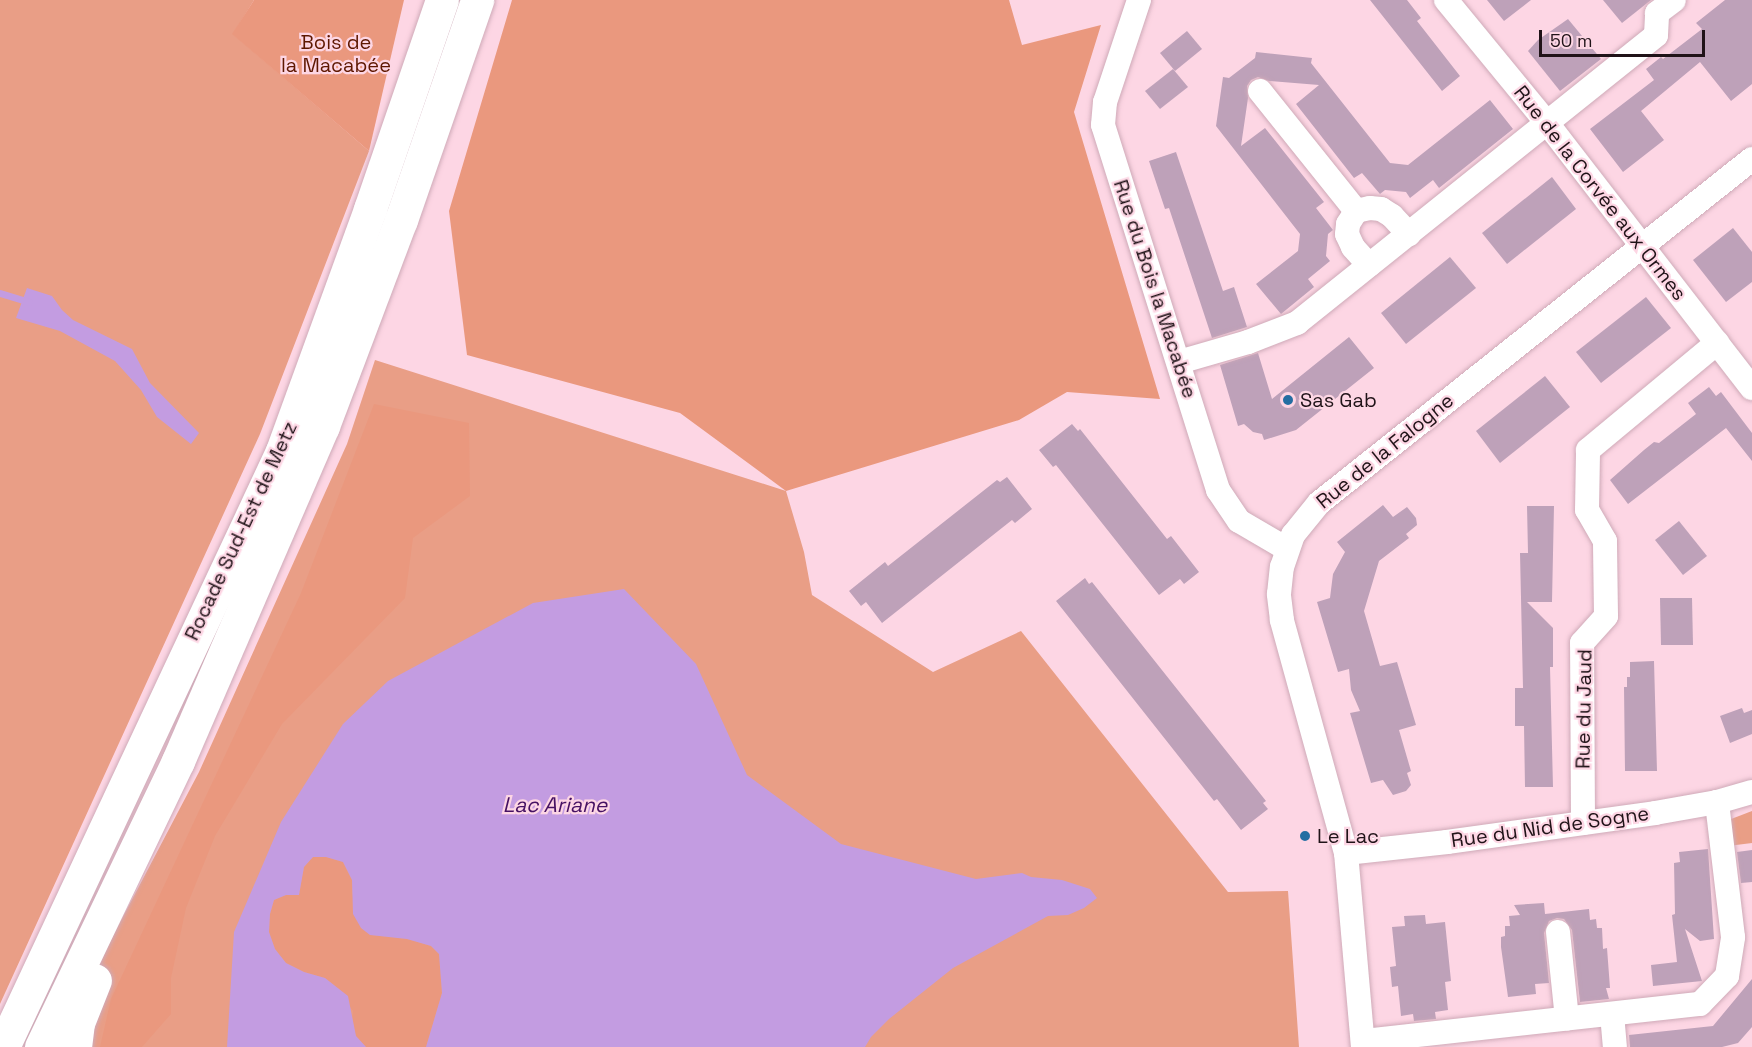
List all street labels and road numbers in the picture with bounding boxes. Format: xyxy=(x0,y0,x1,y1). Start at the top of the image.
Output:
street label: Rue de la Corvée aux Ormes xyxy=(1509,81,1691,305)
street label: Rue du Bois la Macabée xyxy=(1108,177,1202,401)
street label: Rue de la Falogne xyxy=(1312,388,1458,514)
street label: Rocade Sud-Est de Metz xyxy=(180,418,302,644)
street label: Rue du Jaud xyxy=(1571,649,1597,769)
street label: Rue du Nid de Sogne xyxy=(1449,801,1651,853)

